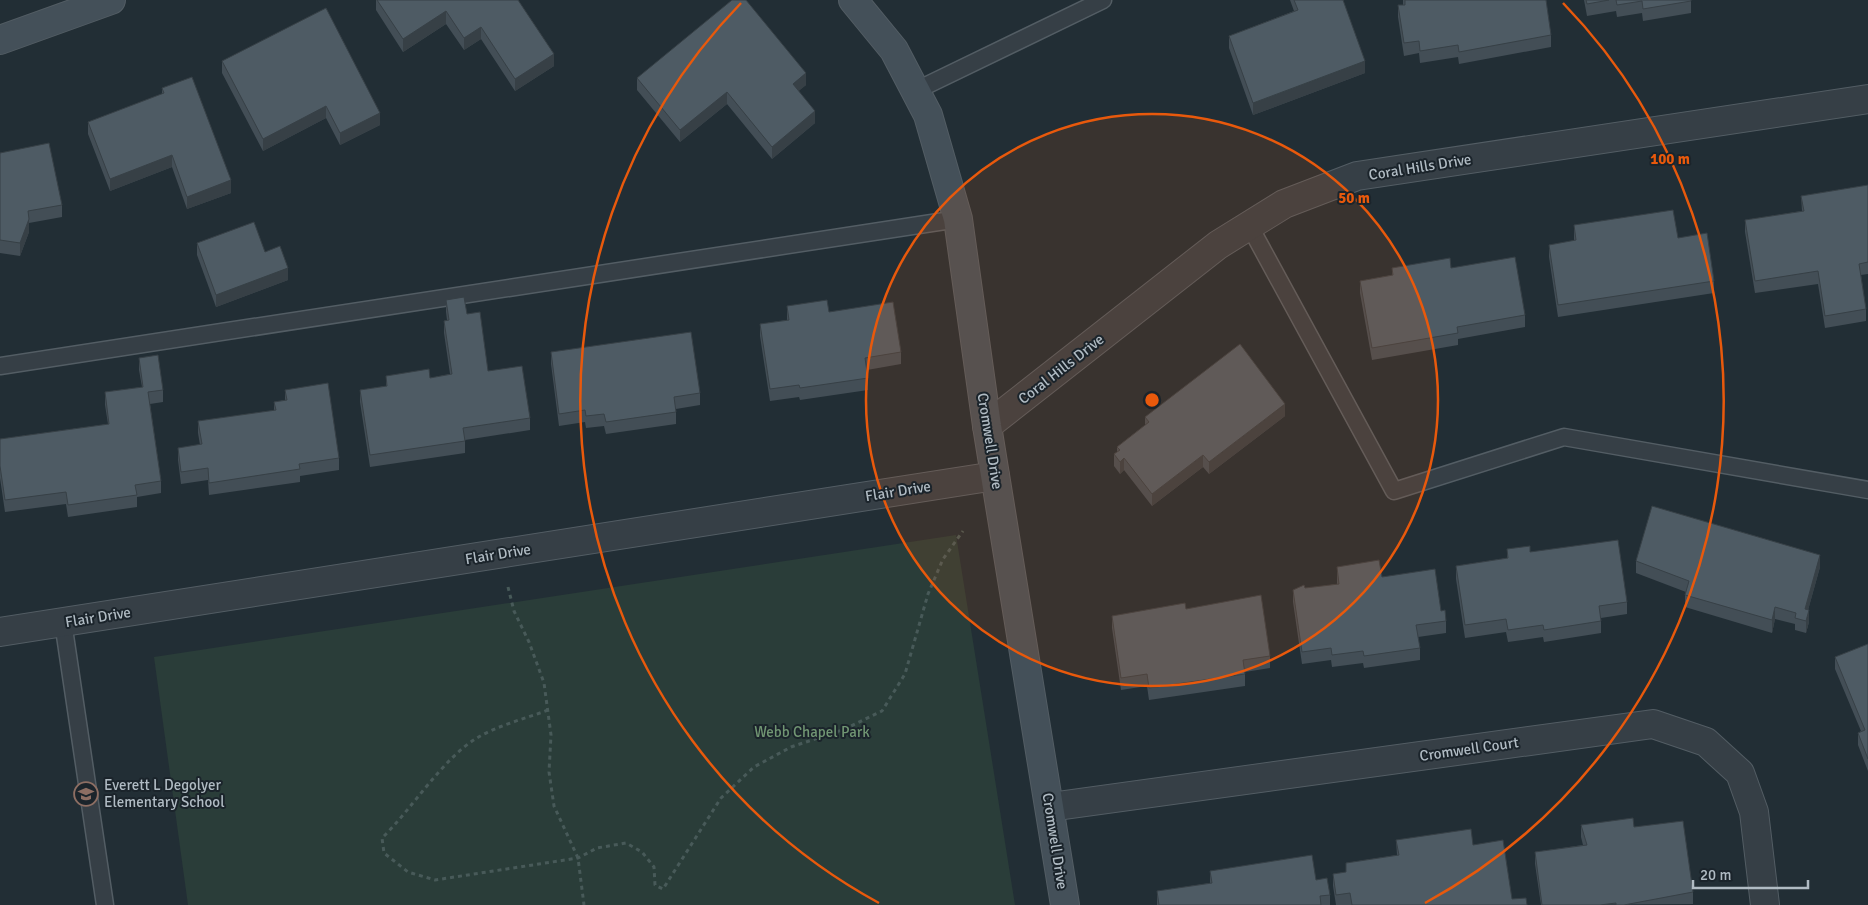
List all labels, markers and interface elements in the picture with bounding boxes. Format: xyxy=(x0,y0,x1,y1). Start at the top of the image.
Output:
street label: Coral Hills Drive xyxy=(1367,150,1473,184)
text: 100 m xyxy=(1650,150,1690,168)
text: 50 m xyxy=(1338,189,1370,207)
street label: Coral Hills Drive xyxy=(1015,330,1107,408)
street label: Cromwell Drive xyxy=(973,391,1007,491)
centre of rings xyxy=(1143,391,1161,409)
street label: Flair Drive xyxy=(864,477,932,505)
street label: Flair Drive xyxy=(464,540,532,568)
street label: Flair Drive xyxy=(64,603,132,631)
park label: Webb Chapel Park xyxy=(754,723,870,741)
street label: Cromwell Court xyxy=(1418,733,1520,765)
place label: Everett L Degolyer Elementary School xyxy=(104,776,225,811)
school or university icon: Everett L Degolyer Elementary School xyxy=(73,781,99,807)
street label: Cromwell Drive xyxy=(1038,791,1072,891)
scale bar xyxy=(1693,858,1808,890)
text: 20 m xyxy=(1700,866,1731,884)

